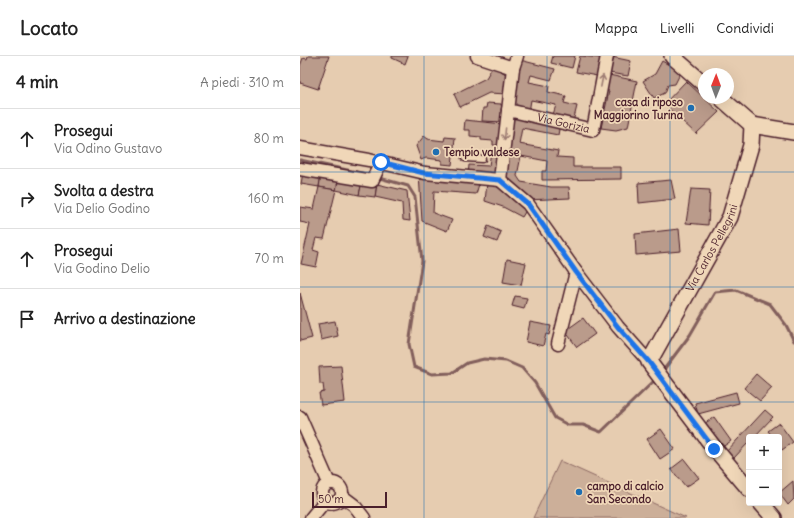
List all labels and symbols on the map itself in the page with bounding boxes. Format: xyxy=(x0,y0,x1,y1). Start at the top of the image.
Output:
north arrow xyxy=(698,68,734,104)
one-way arrow xyxy=(598,75,606,88)
place label: casa di riposo Maggiorino Turina xyxy=(594,95,684,123)
marker: casa di riposo Maggiorino Turina xyxy=(686,103,696,113)
street label: Via Gorizia xyxy=(536,110,591,136)
one-way arrow xyxy=(501,127,509,140)
place label: Tempio valdese xyxy=(444,145,519,160)
marker: Tempio valdese xyxy=(431,147,441,157)
route start xyxy=(372,153,390,171)
street label: Via Carlos Pellegrini xyxy=(683,203,740,294)
route end xyxy=(705,440,723,458)
place label: campo di calcio San Secondo xyxy=(587,479,664,506)
marker: campo di calcio San Secondo xyxy=(574,487,584,497)
scale bar xyxy=(312,490,387,509)

